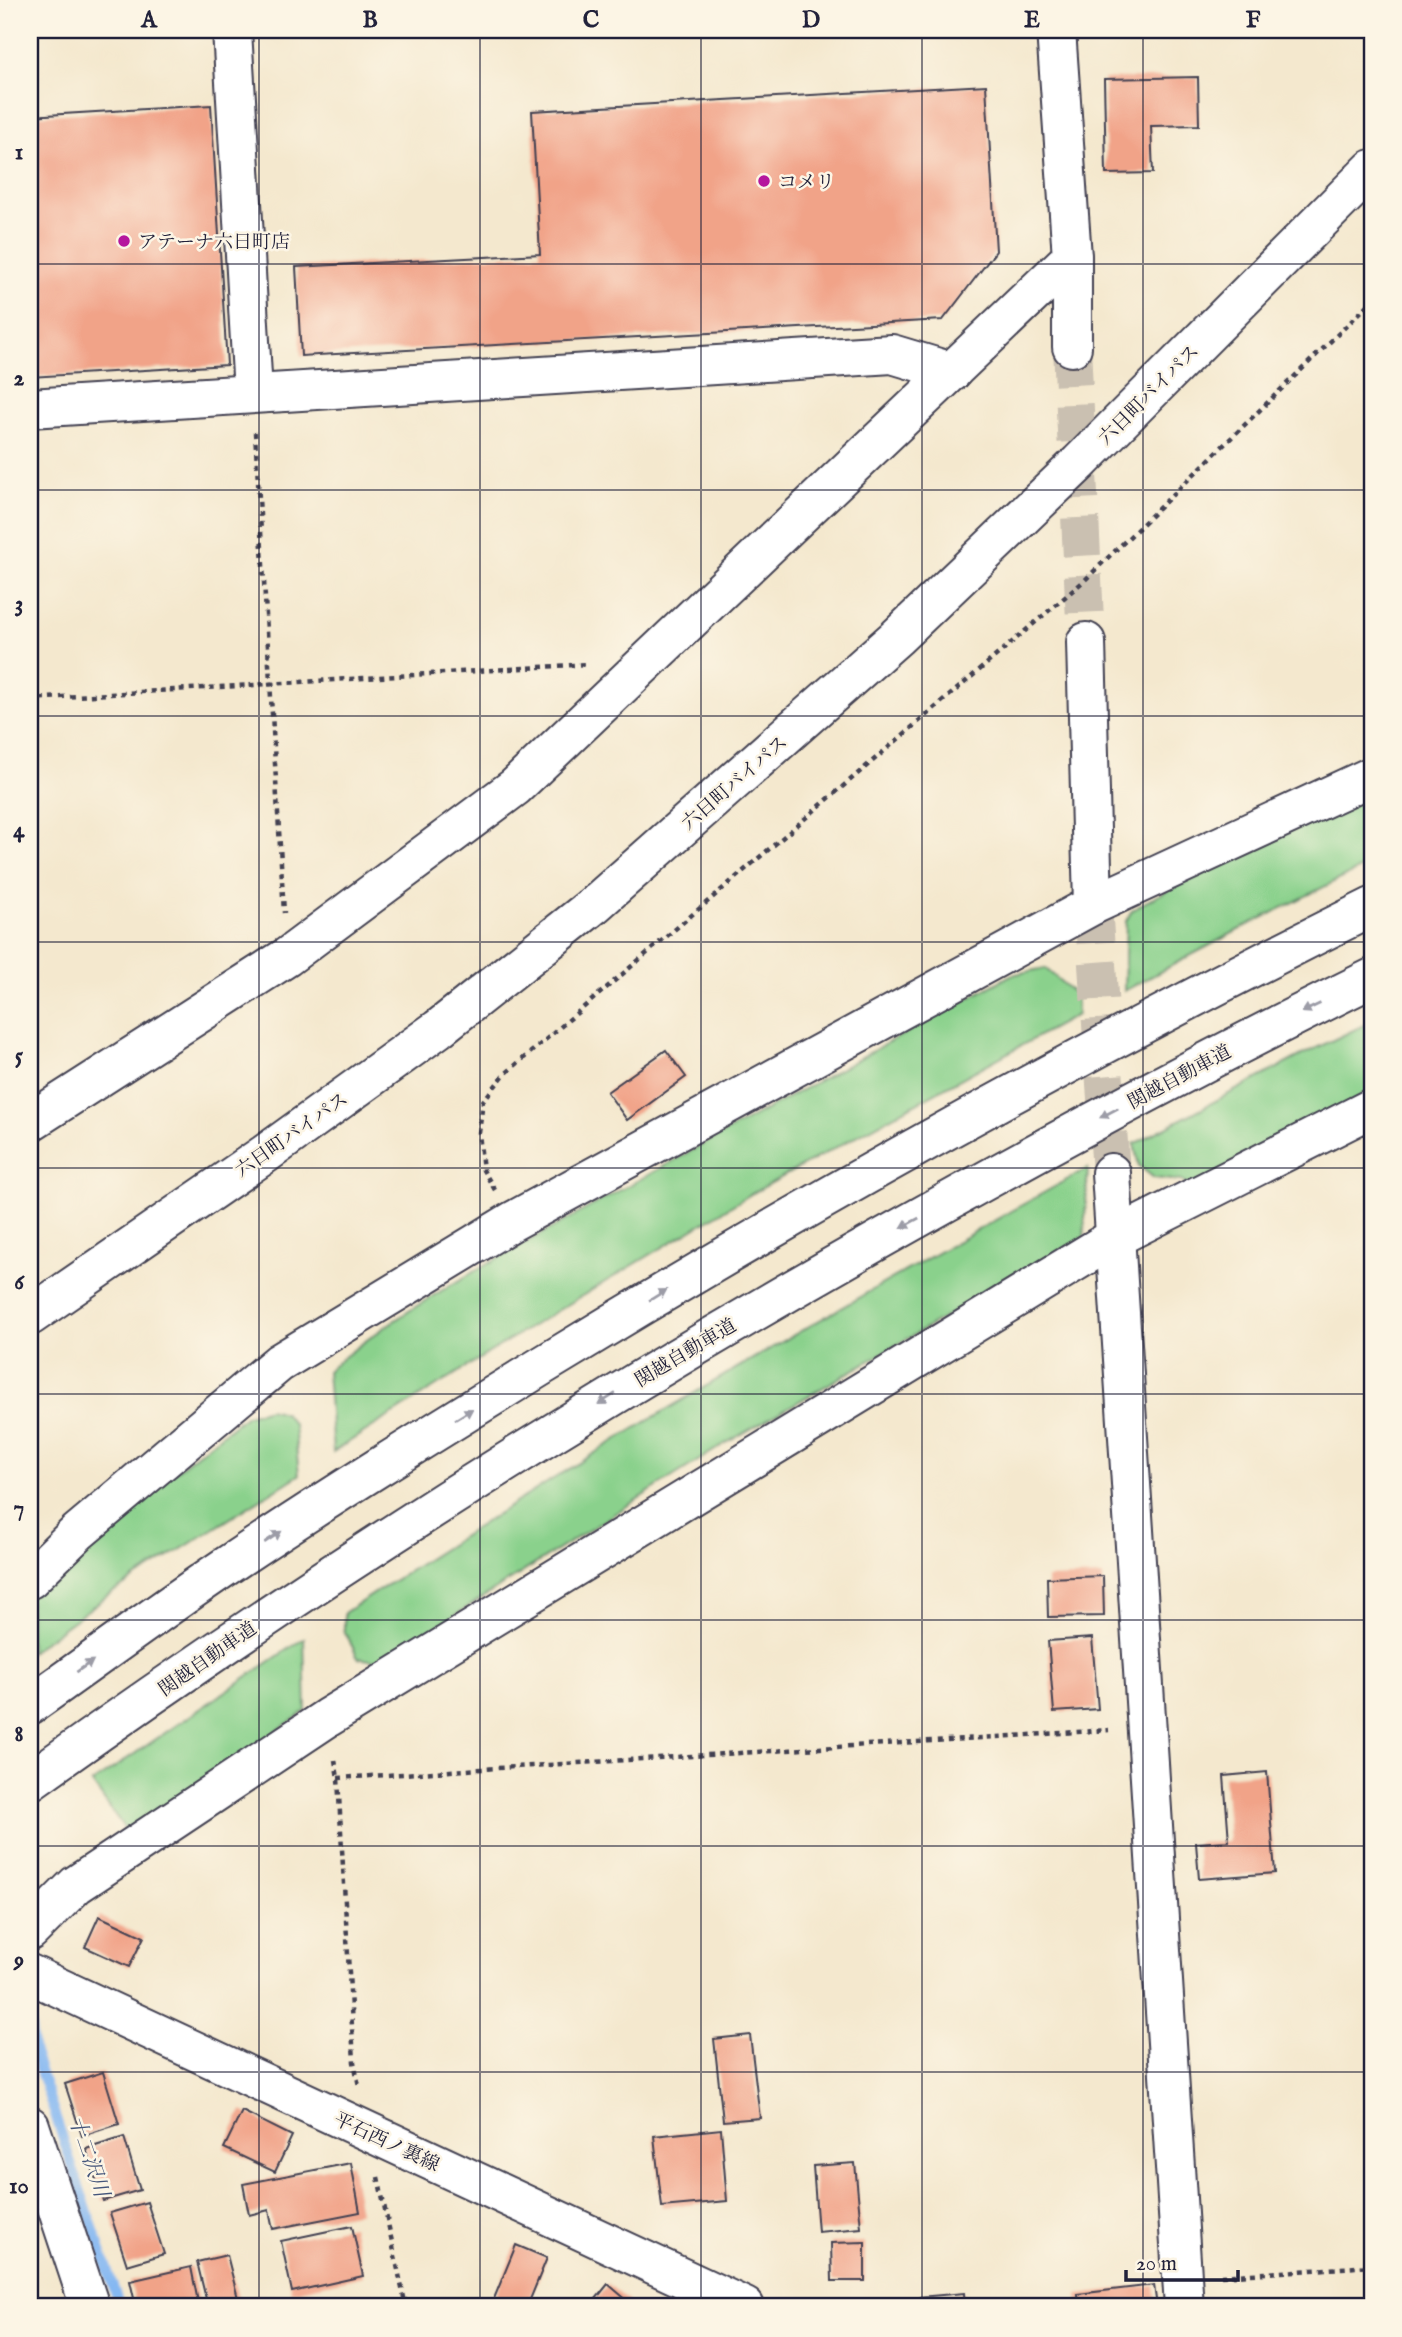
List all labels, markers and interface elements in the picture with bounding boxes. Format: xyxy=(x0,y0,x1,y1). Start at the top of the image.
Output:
text: A xyxy=(140,6,158,35)
text: B xyxy=(362,6,378,35)
text: C xyxy=(583,6,600,35)
text: D xyxy=(802,6,820,35)
text: E xyxy=(1024,6,1040,35)
text: F xyxy=(1246,6,1261,35)
text: 1 xyxy=(15,138,23,167)
place label: コメリ xyxy=(778,171,835,195)
marker: コメリ xyxy=(756,173,772,189)
place label: アテーナ六日町店 xyxy=(138,231,290,255)
marker: アテーナ六日町店 xyxy=(116,233,132,249)
street label: 六日町バイパス xyxy=(1094,340,1205,451)
text: 2 xyxy=(14,364,25,393)
text: 3 xyxy=(15,590,23,619)
street label: 六日町バイパス xyxy=(677,731,793,836)
text: 4 xyxy=(13,816,25,845)
one-way arrow xyxy=(1301,1003,1321,1014)
street label: 関越自動車道 xyxy=(1124,1040,1236,1115)
text: 5 xyxy=(15,1042,24,1071)
street label: 六日町バイパス xyxy=(231,1088,353,1184)
one-way arrow xyxy=(1099,1108,1119,1119)
one-way arrow xyxy=(900,1217,919,1229)
text: 6 xyxy=(14,1268,25,1297)
one-way arrow xyxy=(648,1288,667,1301)
street label: 関越自動車道 xyxy=(631,1314,741,1393)
one-way arrow xyxy=(598,1393,617,1406)
one-way arrow xyxy=(454,1407,474,1420)
text: 7 xyxy=(14,1494,24,1523)
one-way arrow xyxy=(263,1530,282,1543)
street label: 関越自動車道 xyxy=(155,1617,262,1702)
one-way arrow xyxy=(76,1659,94,1673)
text: 8 xyxy=(14,1720,24,1749)
text: 9 xyxy=(13,1946,24,1975)
street label: 平石西ノ裏線 xyxy=(329,2108,443,2178)
water label: 十二沢川 xyxy=(61,2112,115,2202)
text: 10 xyxy=(9,2172,29,2201)
scale bar xyxy=(1126,2239,1238,2283)
text: 20 m xyxy=(1136,2251,1177,2278)

